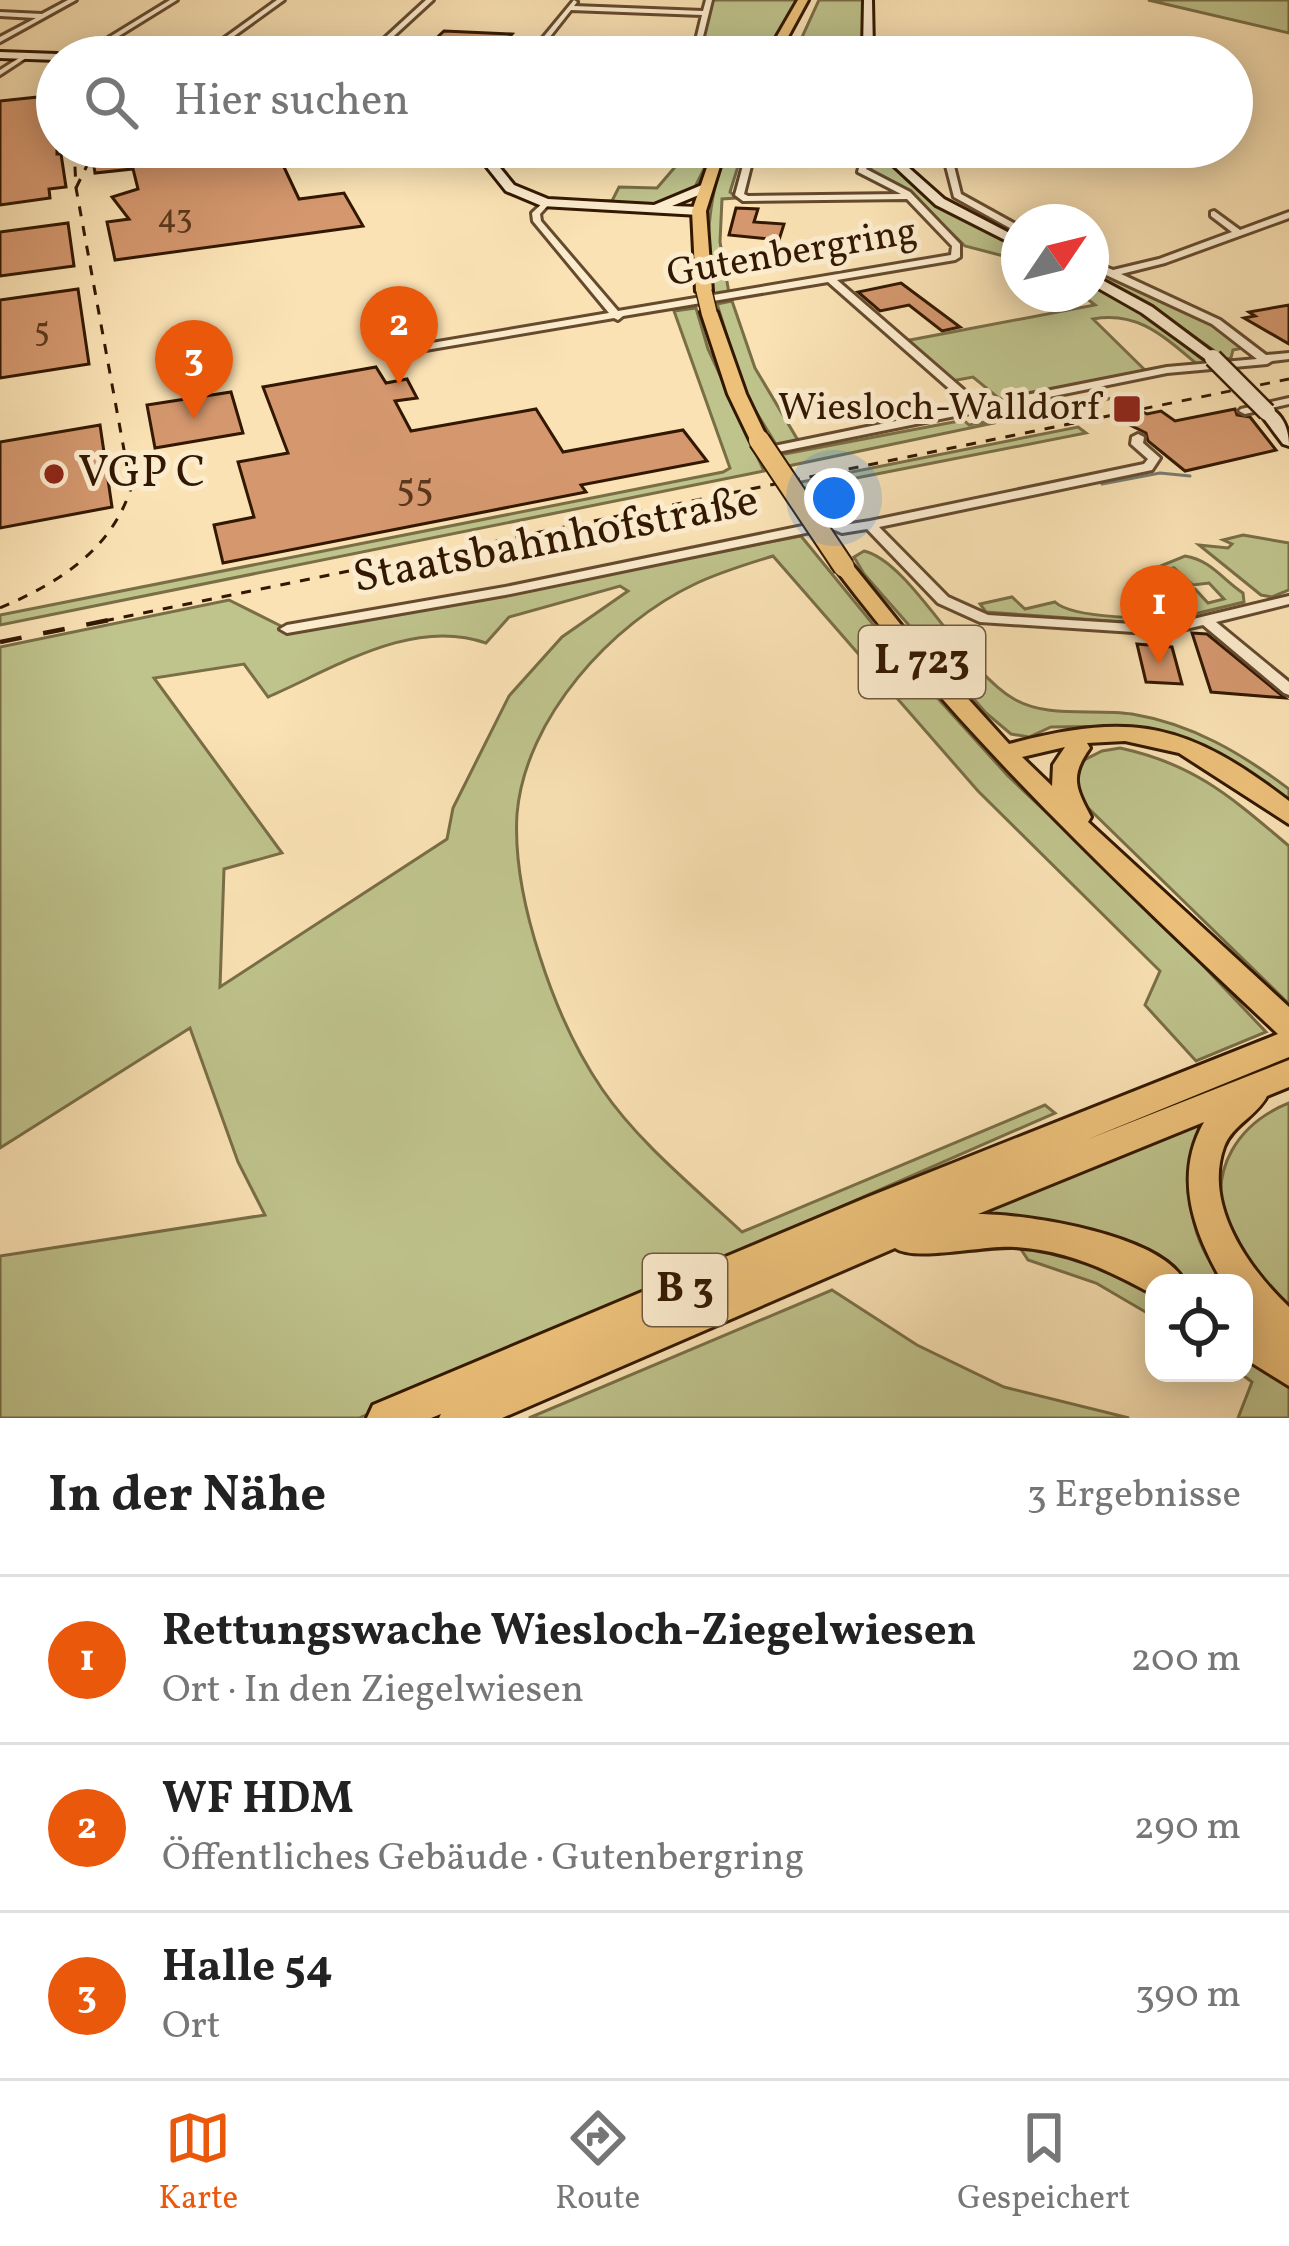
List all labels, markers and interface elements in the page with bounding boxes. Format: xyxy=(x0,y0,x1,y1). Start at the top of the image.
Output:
search box xyxy=(36,36,1253,168)
icon: search xyxy=(78,69,144,135)
text: Hier suchen xyxy=(174,71,409,134)
house number: 43 xyxy=(157,196,193,242)
north arrow xyxy=(1001,204,1109,312)
street label: Gutenbergring xyxy=(663,205,921,303)
pin: 2 xyxy=(360,286,438,385)
house number: 5 xyxy=(34,309,50,355)
pin: 3 xyxy=(155,320,233,419)
place label: Wiesloch-Walldorf xyxy=(778,382,1104,436)
marker: Wiesloch-Walldorf xyxy=(1111,393,1143,425)
place label: VGP C xyxy=(78,443,206,506)
marker: VGP C xyxy=(41,461,67,487)
house number: 55 xyxy=(396,462,434,516)
your location xyxy=(804,468,864,528)
street label: Staatsbahnhofstraße xyxy=(348,471,764,611)
pin: 1 xyxy=(1120,565,1198,664)
road number: L 723 xyxy=(859,626,985,698)
road number: B 3 xyxy=(643,1254,727,1326)
map controls xyxy=(1145,1274,1253,1382)
button: locate xyxy=(1145,1274,1253,1382)
text: In der Nähe xyxy=(48,1461,326,1532)
text: 3 Ergebnisse xyxy=(1027,1469,1241,1523)
text: Rettungswache Wiesloch-Ziegelwiesen xyxy=(162,1601,976,1664)
text: 1 xyxy=(79,1633,95,1687)
text: 200 m xyxy=(1130,1633,1241,1687)
text: Ort · In den Ziegelwiesen xyxy=(162,1664,584,1718)
text: WF HDM xyxy=(162,1769,353,1832)
text: 2 xyxy=(77,1801,97,1855)
text: 290 m xyxy=(1134,1801,1241,1855)
text: Öffentliches Gebäude · Gutenbergring xyxy=(162,1832,804,1886)
text: Halle 54 xyxy=(162,1937,333,2000)
text: 3 xyxy=(77,1969,97,2023)
text: 390 m xyxy=(1135,1969,1241,2023)
text: Ort xyxy=(162,2000,221,2054)
tab: Karte xyxy=(159,2105,238,2223)
tab: Route xyxy=(555,2105,640,2223)
tab: Gespeichert xyxy=(957,2105,1130,2223)

